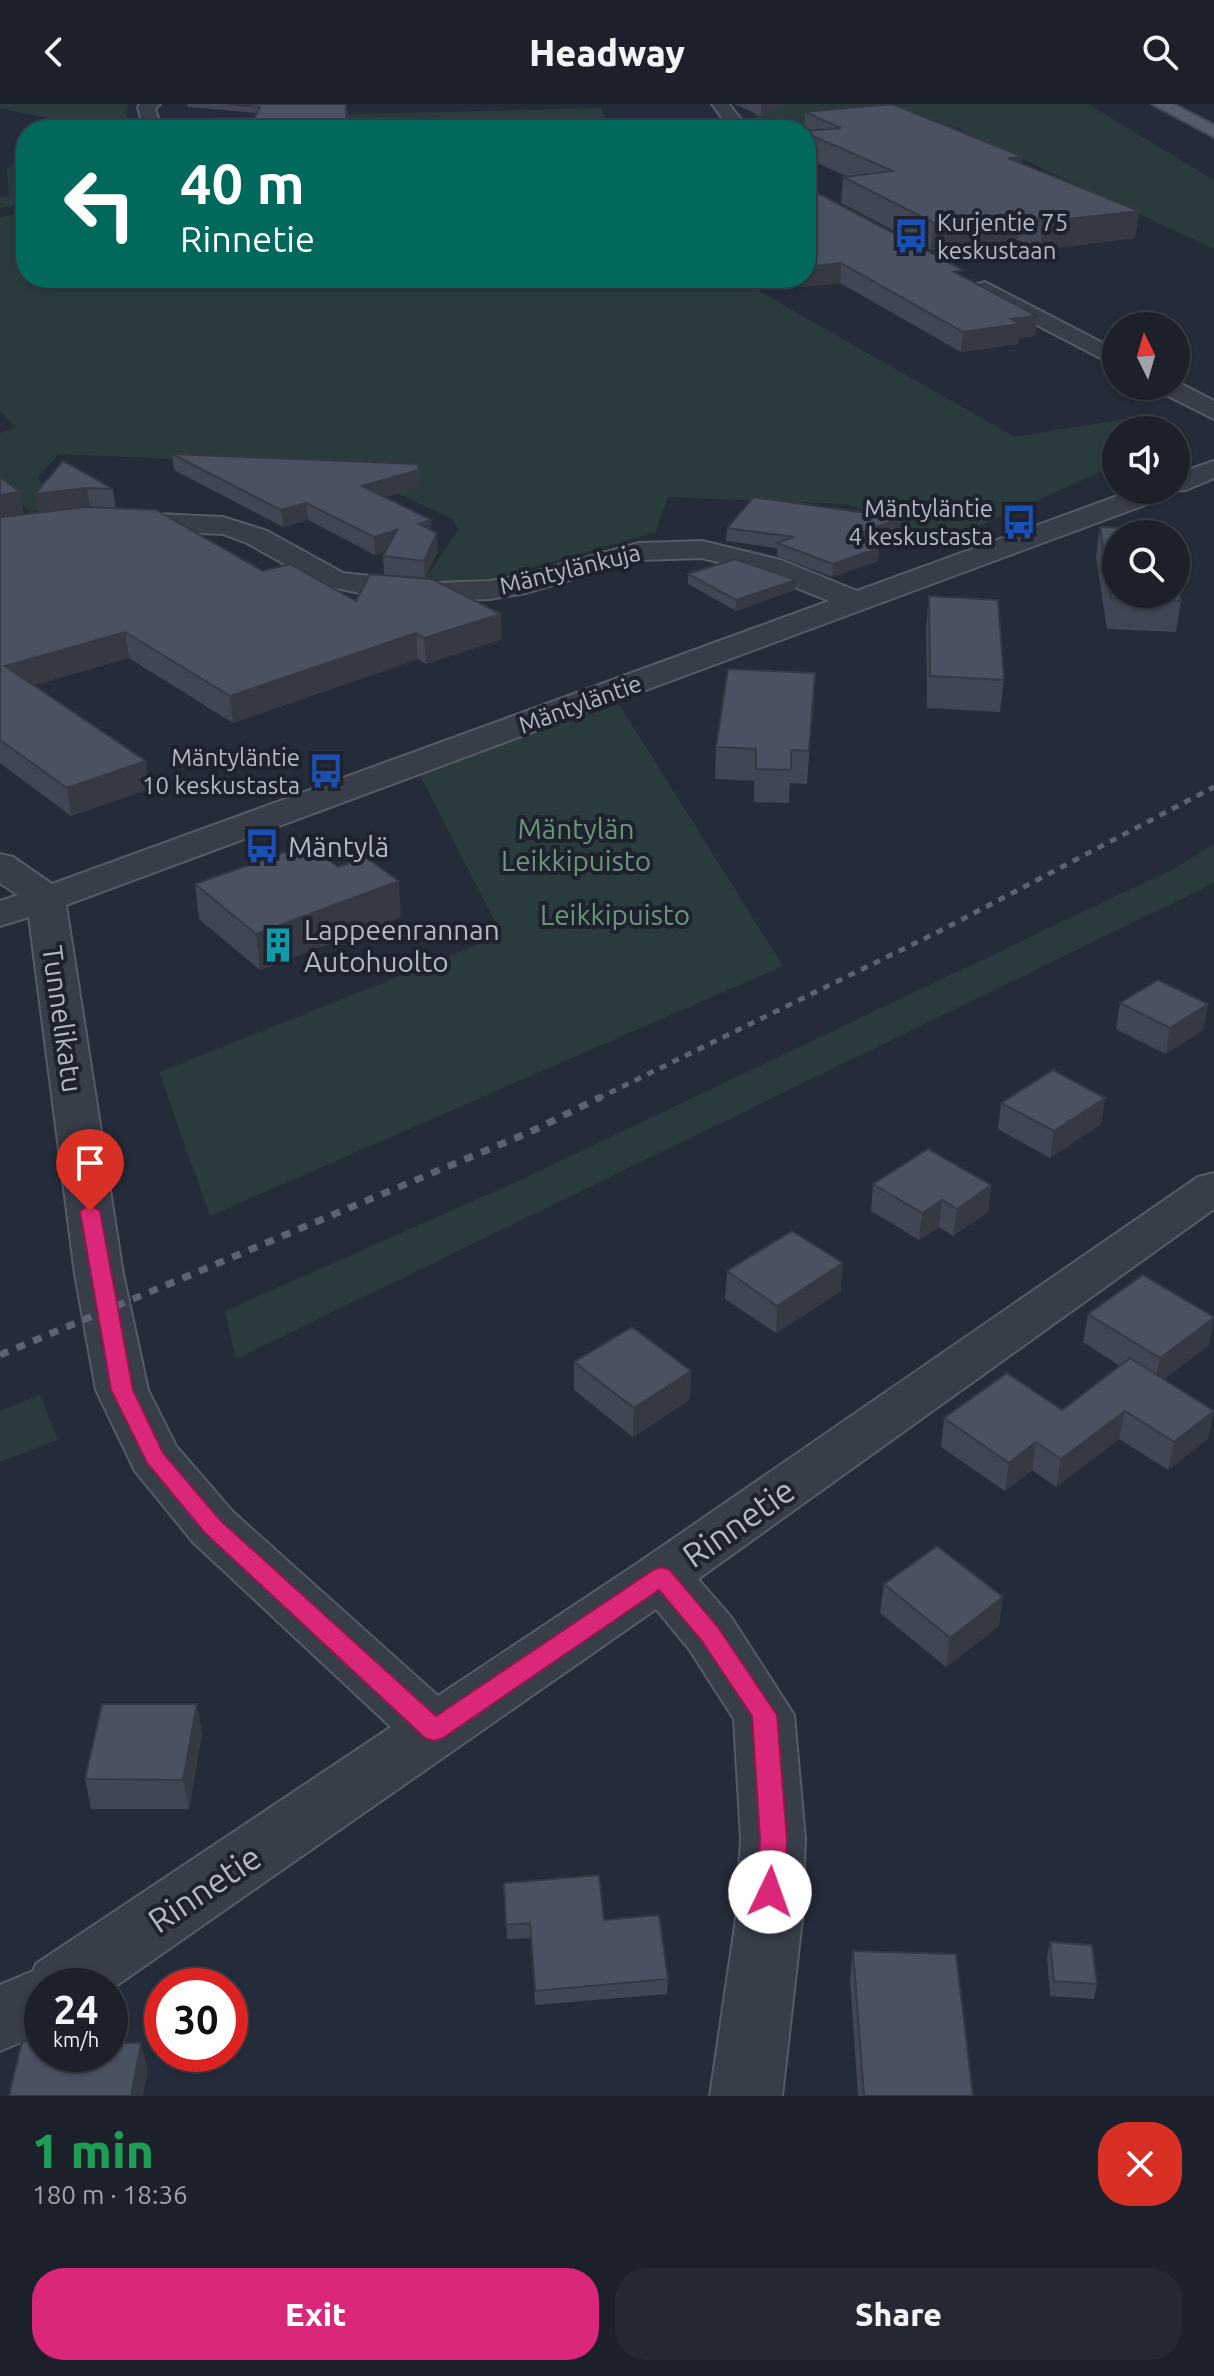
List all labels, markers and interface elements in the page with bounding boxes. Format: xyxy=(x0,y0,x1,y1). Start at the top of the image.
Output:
icon: back xyxy=(32,30,76,74)
icon: search xyxy=(1138,30,1182,74)
text: Headway xyxy=(529,32,685,73)
icon: left xyxy=(48,152,152,256)
text: 40 m xyxy=(180,152,305,215)
place label: Kurjentie 75 keskustaan xyxy=(937,209,1068,264)
bus stop icon: Kurjentie 75 keskustaan xyxy=(892,217,930,255)
text: Rinnetie xyxy=(180,218,315,259)
north arrow xyxy=(1102,312,1190,400)
map controls xyxy=(1102,312,1190,608)
button: sound xyxy=(1102,416,1190,504)
place label: Mäntyläntie 4 keskustasta xyxy=(849,495,993,550)
bus stop icon: Mäntyläntie 4 keskustasta xyxy=(1000,503,1038,541)
button: search xyxy=(1102,520,1190,608)
street label: Mäntylänkuja xyxy=(497,538,643,600)
street label: Mäntyläntie xyxy=(515,669,645,739)
place label: Mäntyläntie 10 keskustasta xyxy=(142,744,300,799)
bus stop icon: Mäntyläntie 10 keskustasta xyxy=(307,752,345,790)
park label: Mäntylän Leikkipuisto xyxy=(501,813,651,876)
bus stop icon: Mäntylä xyxy=(243,827,281,865)
place label: Mäntylä xyxy=(288,831,389,862)
park label: Leikkipuisto xyxy=(540,899,690,930)
place label: Lappeenrannan Autohuolto xyxy=(304,914,500,977)
building icon: Lappeenrannan Autohuolto xyxy=(259,926,297,964)
street label: Tunnelikatu xyxy=(37,944,89,1094)
pin xyxy=(56,1129,124,1211)
icon: arrive xyxy=(68,1141,112,1185)
street label: Rinnetie xyxy=(675,1470,801,1574)
street label: Rinnetie xyxy=(141,1837,267,1939)
position arrow xyxy=(728,1850,812,1934)
speed limit sign: 30 xyxy=(144,1968,248,2072)
text: 24 xyxy=(53,1987,99,2032)
text: km/h xyxy=(53,2028,99,2051)
button: close xyxy=(1098,2122,1182,2206)
text: 1 min xyxy=(32,2123,154,2177)
text: 180 m · 18:36 xyxy=(32,2180,188,2209)
button: Exit xyxy=(32,2268,599,2360)
button: Share xyxy=(615,2268,1182,2360)

